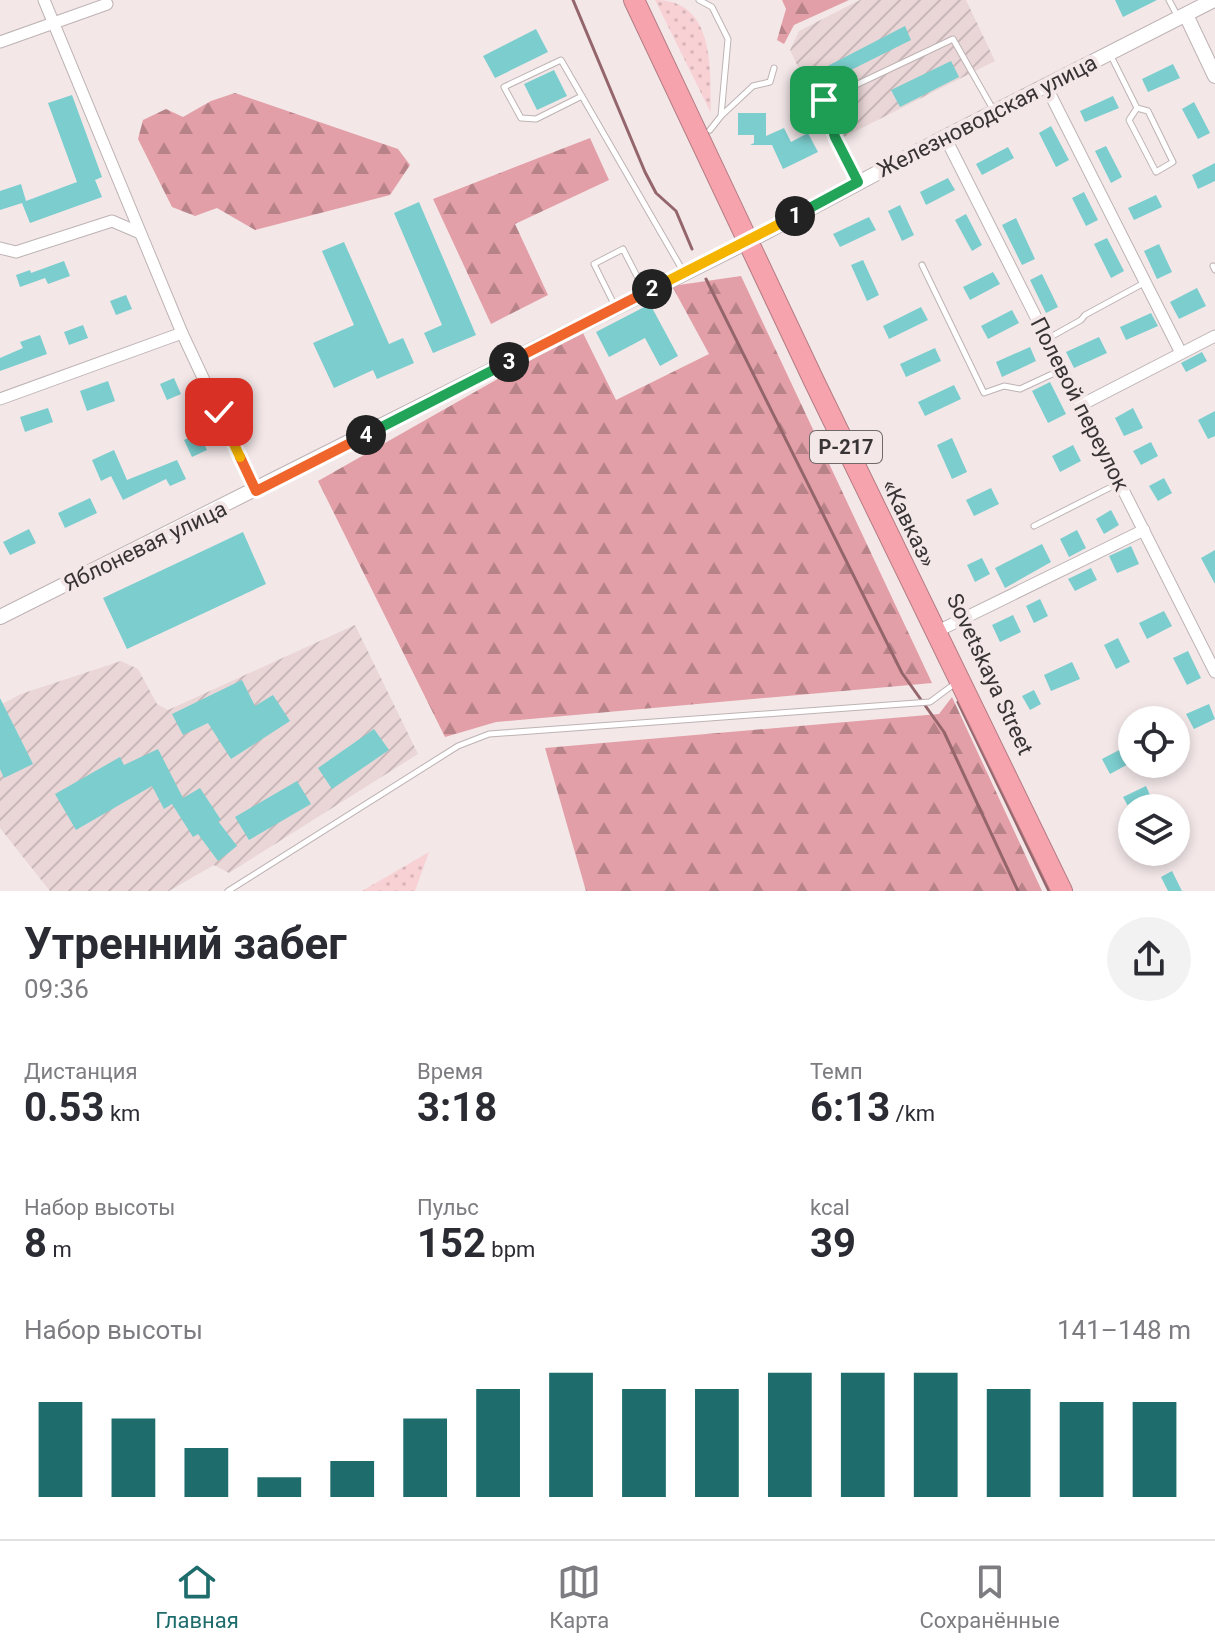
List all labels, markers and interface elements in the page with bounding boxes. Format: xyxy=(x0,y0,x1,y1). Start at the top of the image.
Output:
street label: Железноводская улица xyxy=(873,50,1101,182)
pin xyxy=(790,66,858,134)
icon: arrive xyxy=(802,78,846,122)
pin: 1 xyxy=(775,196,815,236)
text: 1 xyxy=(789,203,801,228)
pin: 2 xyxy=(632,269,672,309)
text: 2 xyxy=(646,276,658,301)
street label: Полевой переулок xyxy=(1025,313,1135,495)
pin: 3 xyxy=(489,342,529,382)
text: 3 xyxy=(503,349,515,374)
pin xyxy=(185,378,253,446)
icon: check xyxy=(197,390,241,434)
pin: 4 xyxy=(346,415,386,455)
text: 4 xyxy=(360,422,372,447)
road number: Р-217 xyxy=(810,431,882,463)
street label: «Кавказ» xyxy=(877,475,941,571)
street label: Яблоневая улица xyxy=(59,496,231,596)
street label: Sovetskaya Street xyxy=(942,589,1038,759)
map controls xyxy=(1118,706,1190,866)
button: locate xyxy=(1118,706,1190,778)
button: layers xyxy=(1118,794,1190,866)
button: share xyxy=(1107,917,1191,1001)
text: Утренний забег xyxy=(24,918,347,970)
text: 09:36 xyxy=(24,974,89,1004)
text: Дистанция xyxy=(24,1059,138,1084)
text: Время xyxy=(417,1059,483,1084)
text: Темп xyxy=(810,1059,863,1084)
text: 0.53 xyxy=(24,1084,104,1131)
text: 3:18 xyxy=(417,1084,497,1131)
text: 6:13 xyxy=(810,1084,890,1131)
text: km xyxy=(104,1101,140,1126)
text: /km xyxy=(890,1101,935,1126)
text: Набор высоты xyxy=(24,1195,175,1220)
text: Пульс xyxy=(417,1195,479,1220)
text: kcal xyxy=(810,1195,850,1220)
text: 8 xyxy=(24,1220,47,1267)
text: 152 xyxy=(417,1220,486,1267)
text: 39 xyxy=(810,1220,856,1267)
text: m xyxy=(47,1237,72,1262)
text: bpm xyxy=(486,1237,535,1262)
text: Набор высоты xyxy=(24,1315,203,1345)
text: 141–148 m xyxy=(1057,1315,1191,1345)
tab: Главная xyxy=(155,1560,239,1633)
tab: Карта xyxy=(549,1560,609,1633)
tab: Сохранённые xyxy=(919,1560,1060,1633)

